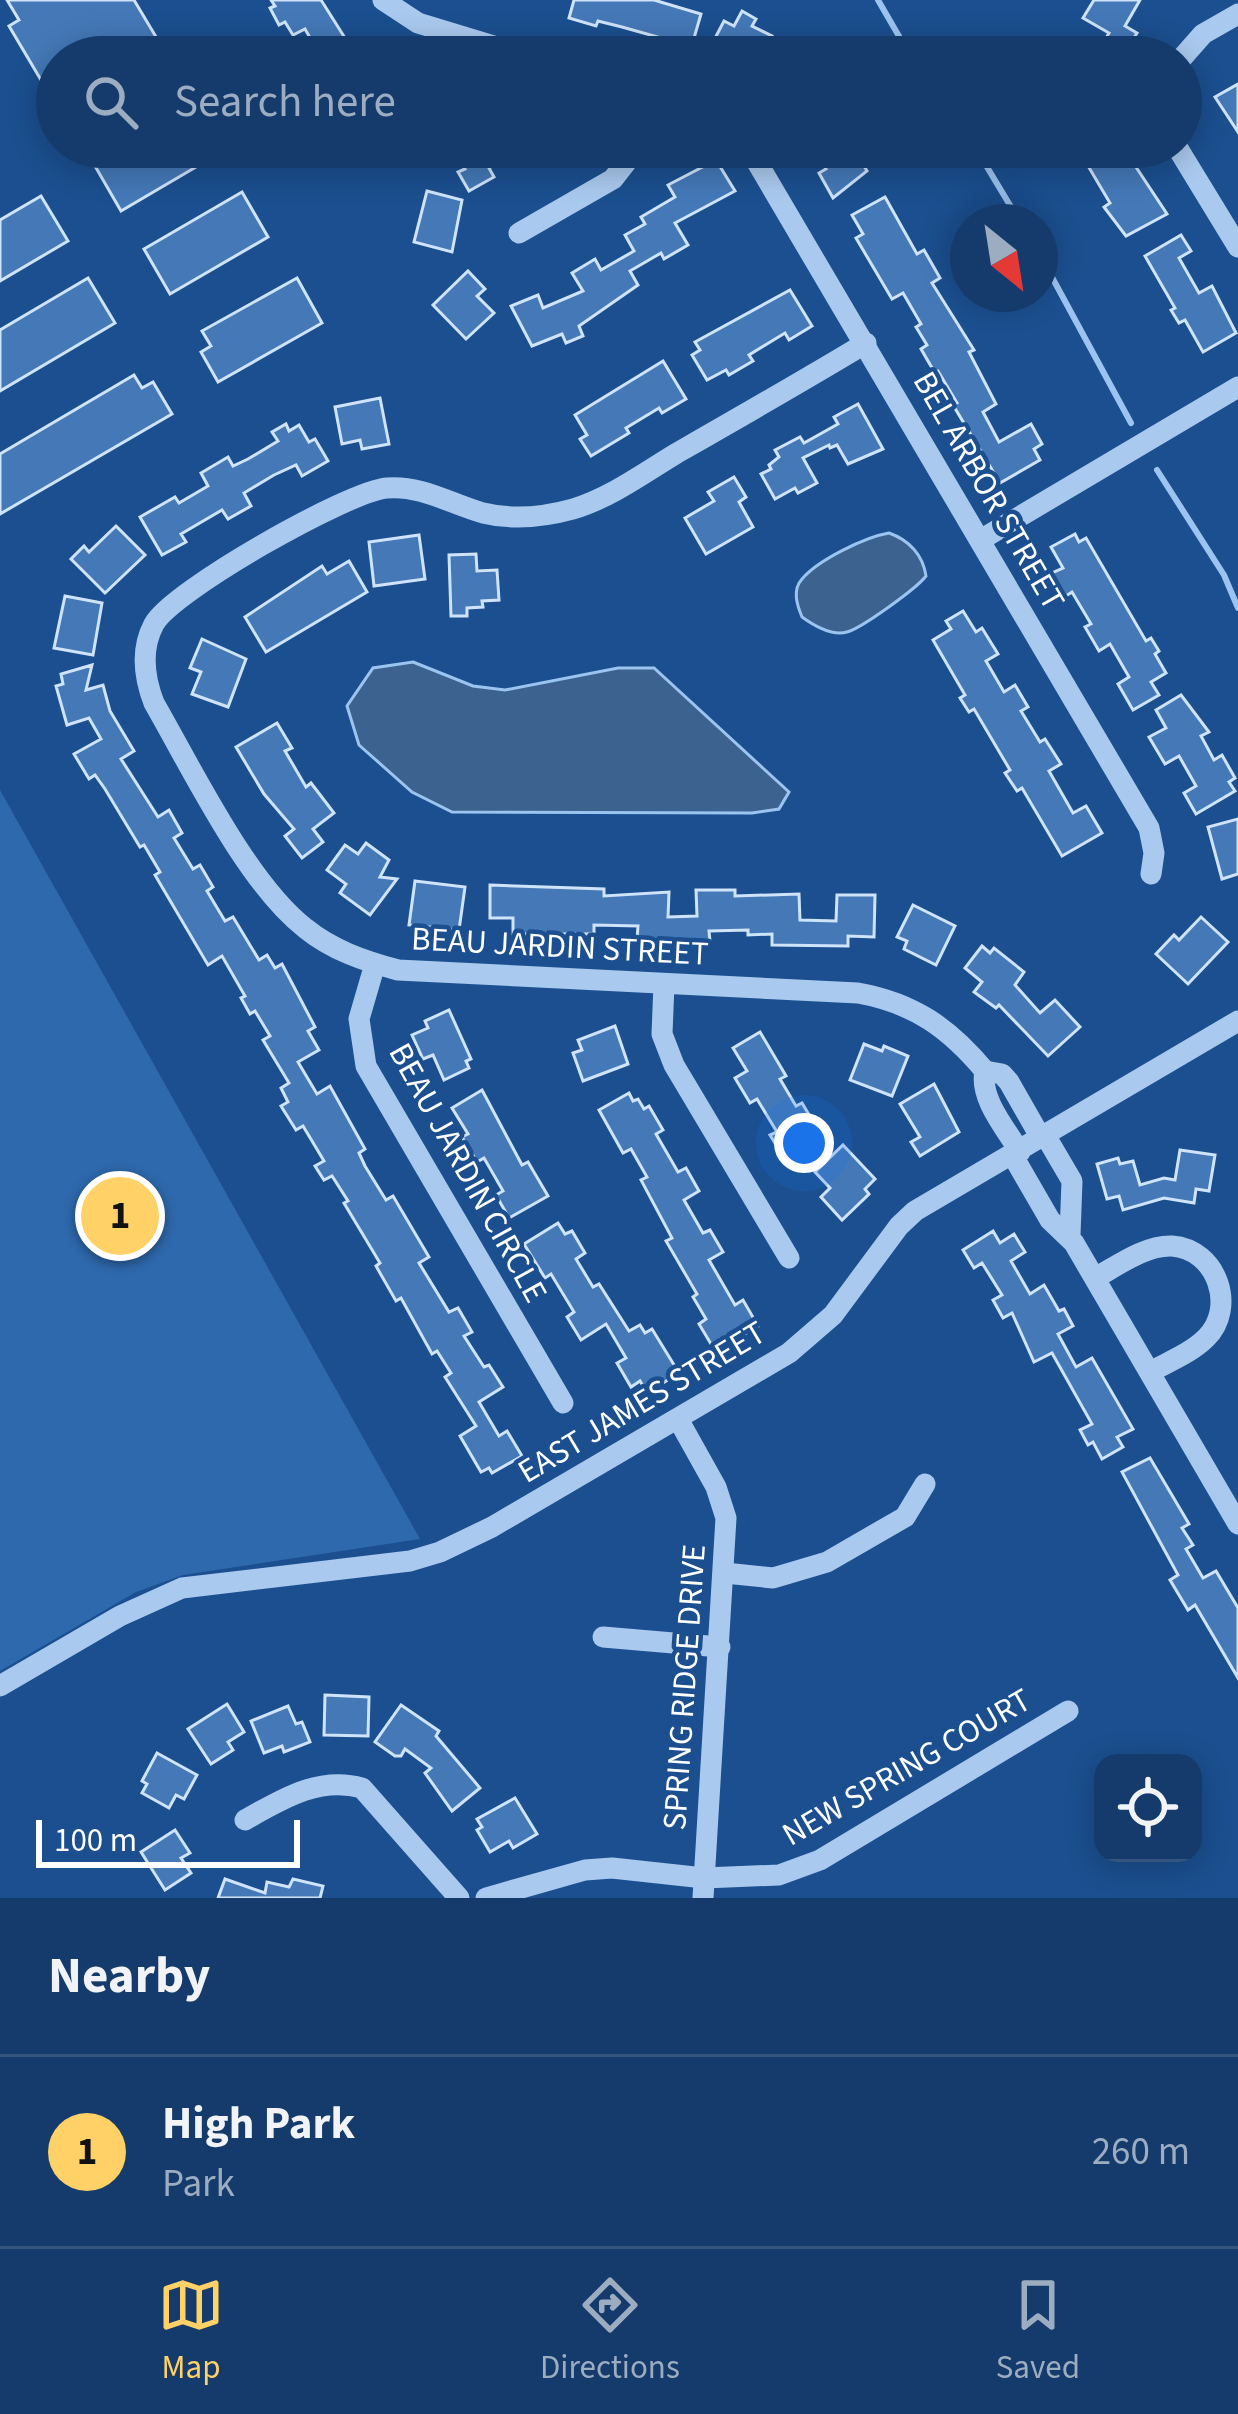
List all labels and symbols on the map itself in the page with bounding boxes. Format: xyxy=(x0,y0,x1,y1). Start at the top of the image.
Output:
north arrow xyxy=(950,204,1058,312)
street label: BEL ARBOR STREET xyxy=(901,363,1076,619)
street label: BEAU JARDIN STREET xyxy=(410,915,710,978)
street label: BEAU JARDIN CIRCLE xyxy=(377,1034,559,1311)
your location xyxy=(774,1113,834,1173)
pin: 1 xyxy=(81,1171,159,1261)
street label: EAST JAMES STREET xyxy=(509,1310,775,1495)
street label: SPRING RIDGE DRIVE xyxy=(651,1543,718,1832)
street label: NEW SPRING COURT xyxy=(774,1677,1040,1858)
scale bar xyxy=(36,1814,300,1867)

